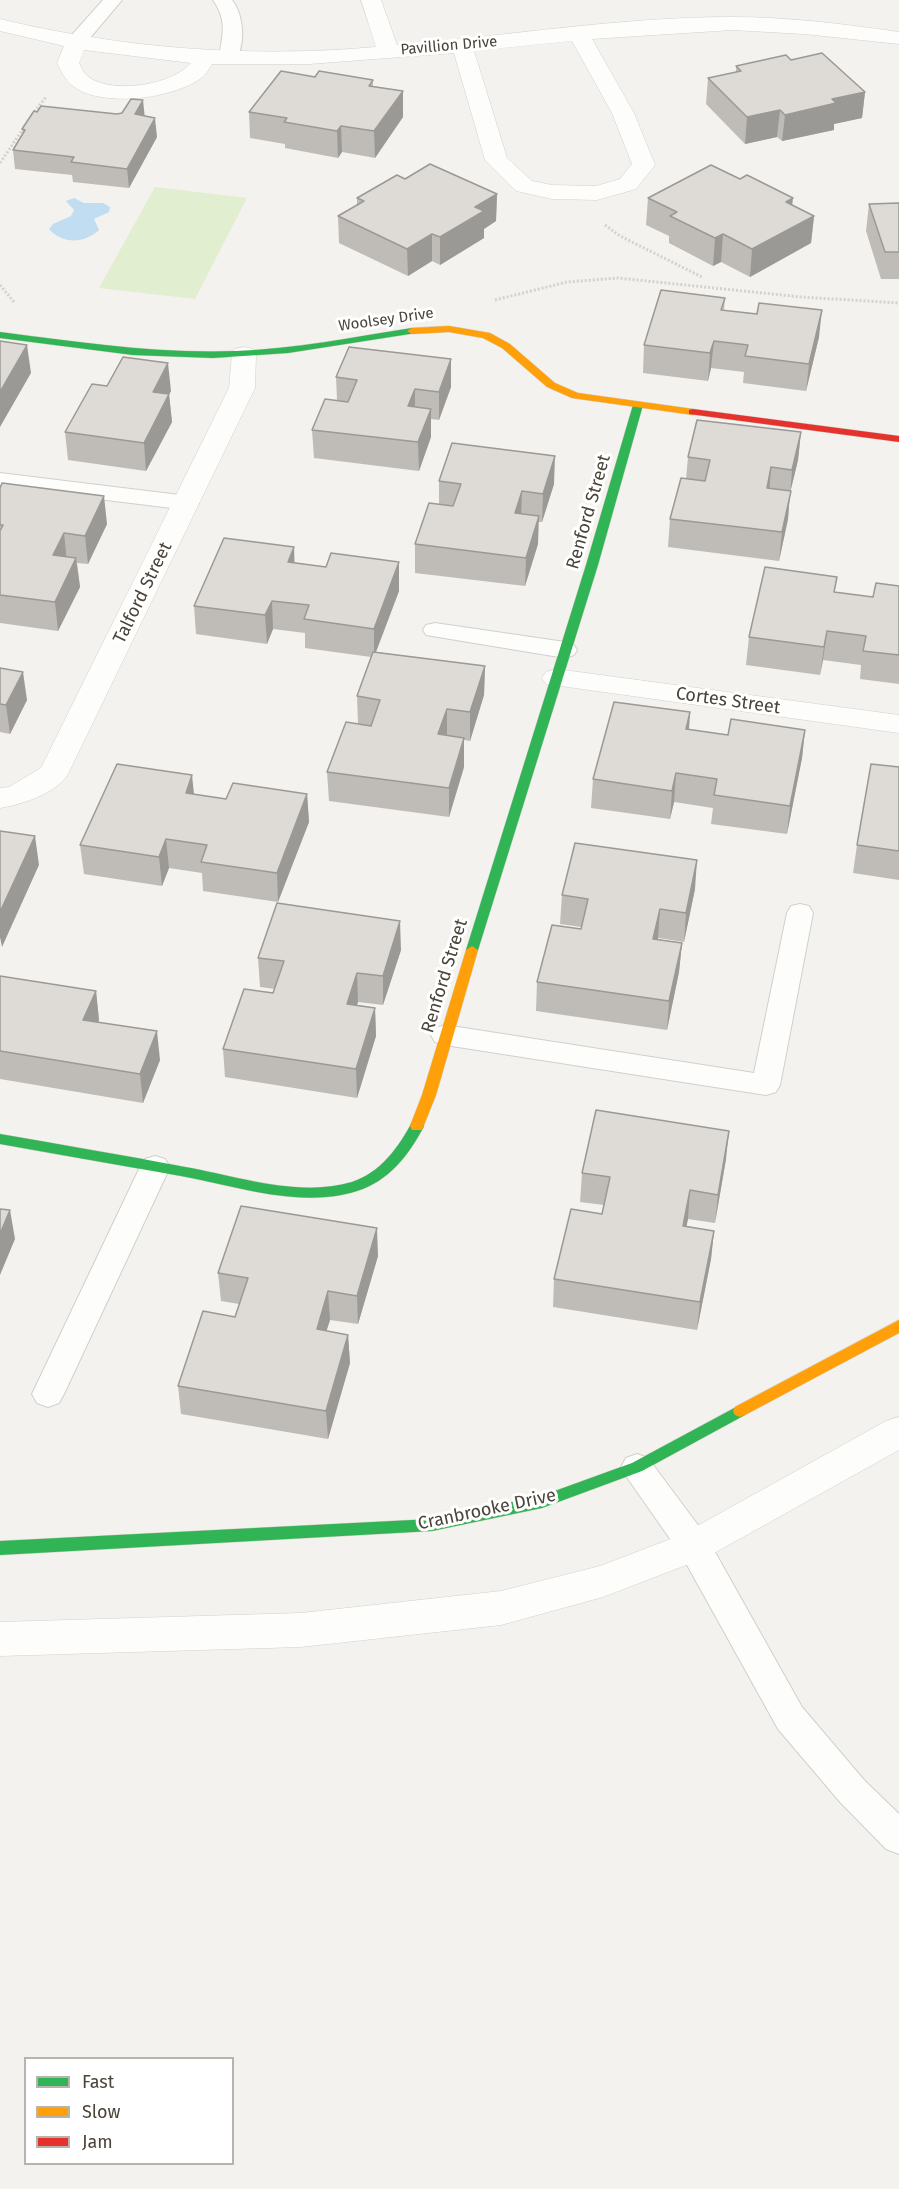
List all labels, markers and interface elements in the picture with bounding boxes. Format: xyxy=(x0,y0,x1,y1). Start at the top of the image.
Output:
street label: Pavillion Drive xyxy=(400,33,498,59)
street label: Woolsey Drive xyxy=(337,304,435,336)
street label: Renford Street xyxy=(562,452,616,572)
street label: Talford Street xyxy=(109,539,177,647)
street label: Cortes Street xyxy=(674,683,782,719)
street label: Renford Street xyxy=(417,916,473,1036)
street label: Cranbrooke Drive xyxy=(416,1485,558,1535)
legend xyxy=(24,2057,234,2165)
text: Fast xyxy=(82,2071,114,2093)
text: Slow xyxy=(82,2101,120,2123)
text: Jam xyxy=(82,2131,113,2153)

